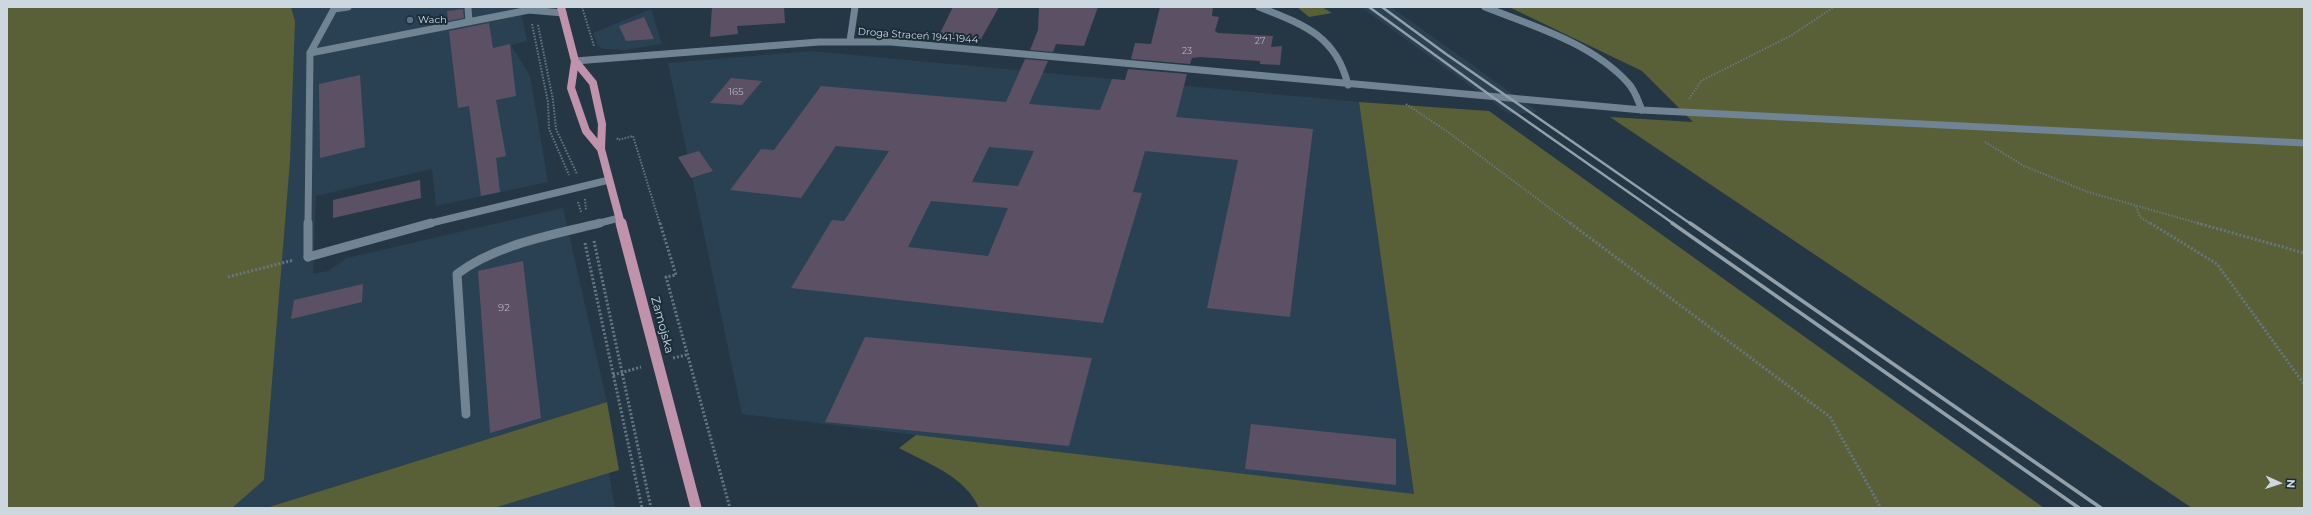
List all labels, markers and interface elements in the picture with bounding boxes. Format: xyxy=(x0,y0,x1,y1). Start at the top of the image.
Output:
place label: Wach xyxy=(418,14,447,26)
marker: Wach xyxy=(405,15,415,25)
street label: Droga Straceń 1941-1944 xyxy=(857,26,979,46)
house number: 27 xyxy=(1255,36,1265,46)
house number: 23 xyxy=(1182,46,1192,56)
house number: 165 xyxy=(728,86,744,98)
street label: Zamojska xyxy=(647,295,677,355)
house number: 92 xyxy=(498,302,510,314)
north arrow xyxy=(2259,463,2299,503)
text: N xyxy=(2284,479,2298,488)

